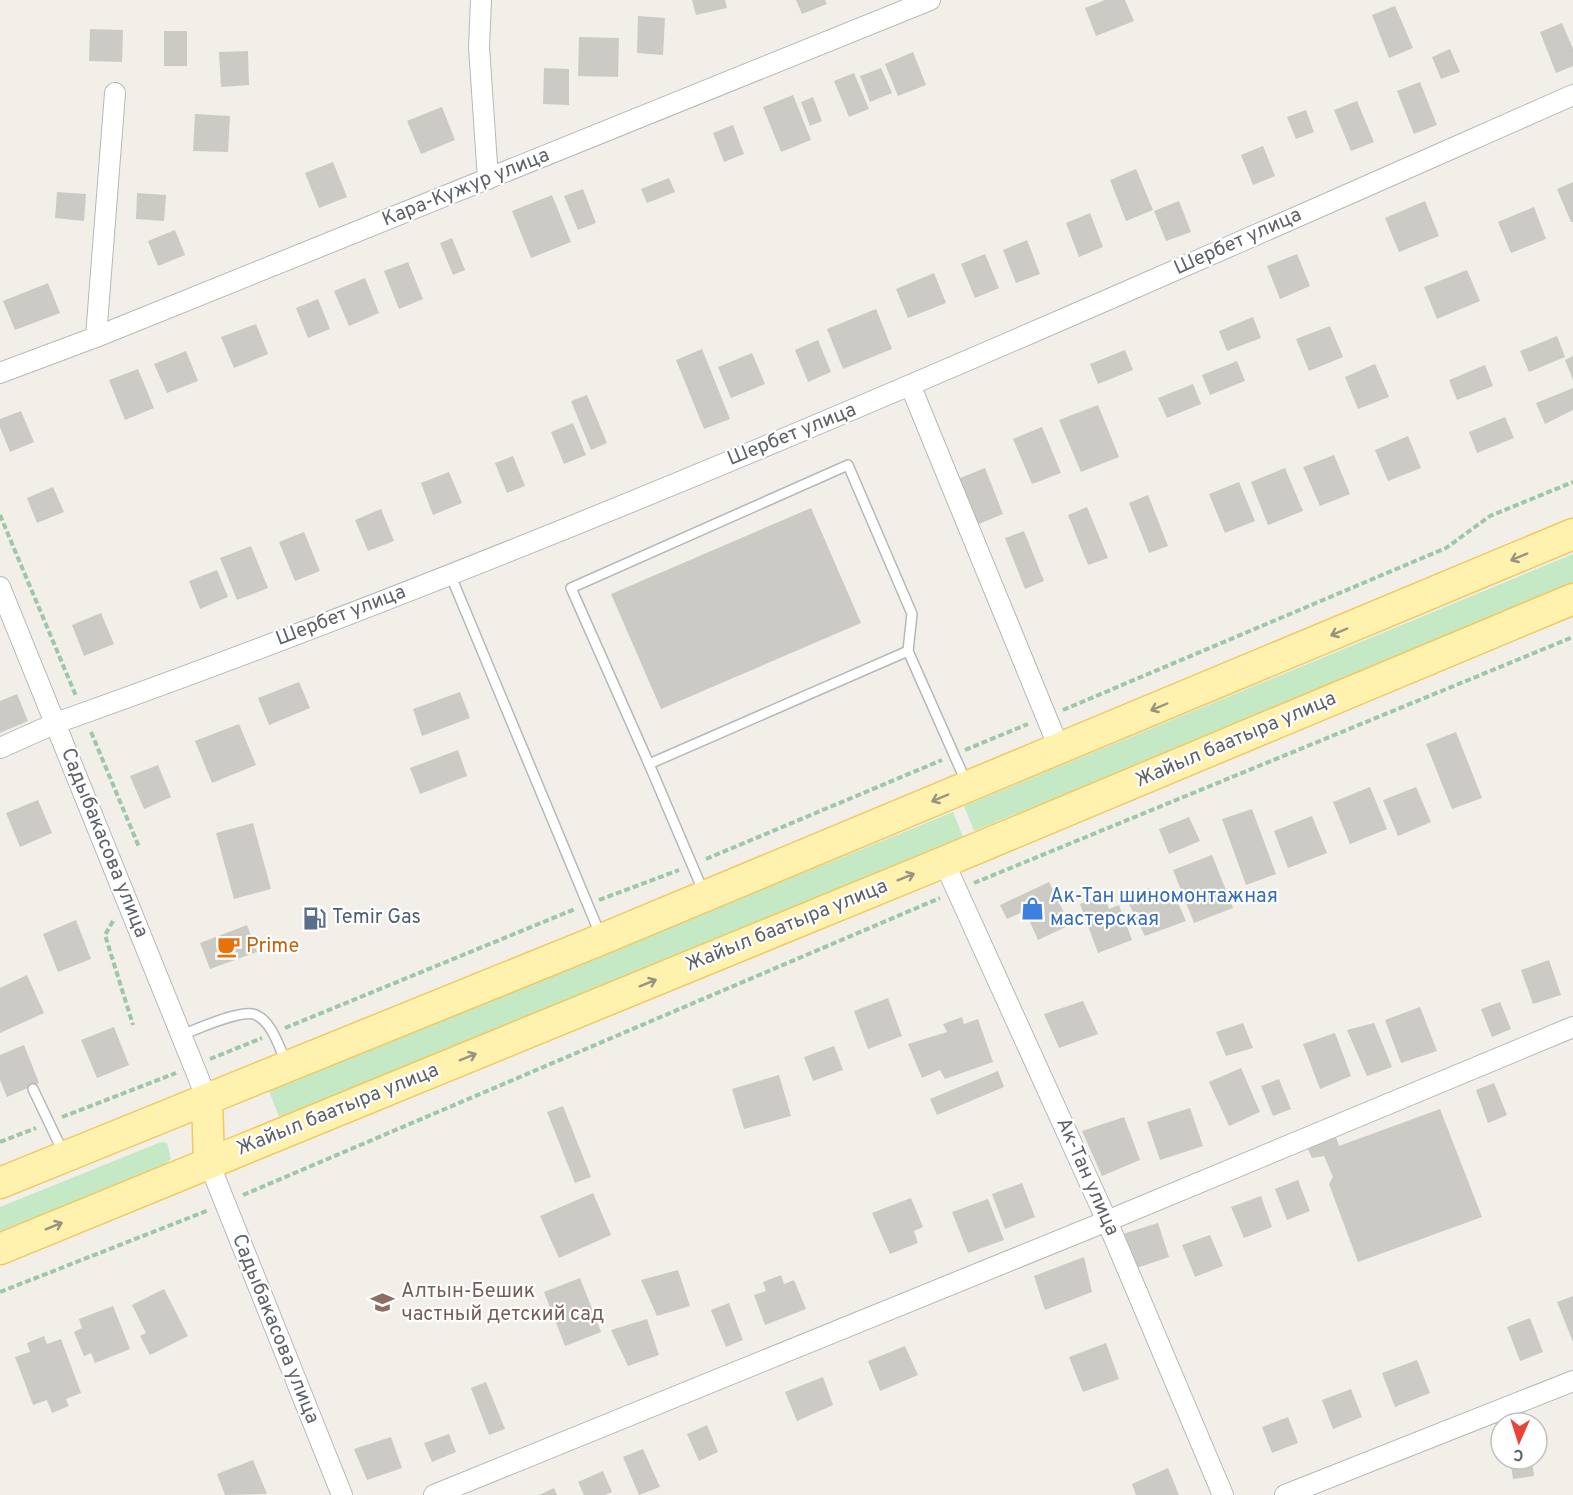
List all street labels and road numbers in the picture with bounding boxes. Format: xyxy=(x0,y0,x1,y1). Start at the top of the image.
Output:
street label: Кара-Кужур улица xyxy=(379,143,553,233)
street label: Шербет улица xyxy=(1170,202,1306,282)
street label: Шербет улица xyxy=(724,397,860,473)
street label: Шербет улица xyxy=(272,579,410,653)
street label: Жайыл баатыра улица xyxy=(1132,686,1340,794)
street label: Садыбакасова улица xyxy=(54,744,154,942)
street label: Жайыл баатыра улица xyxy=(682,874,892,978)
street label: Жайыл баатыра улица xyxy=(233,1058,443,1162)
street label: Ак-Тан улица xyxy=(1049,1114,1125,1240)
street label: Садыбакасова улица xyxy=(225,1230,325,1428)

